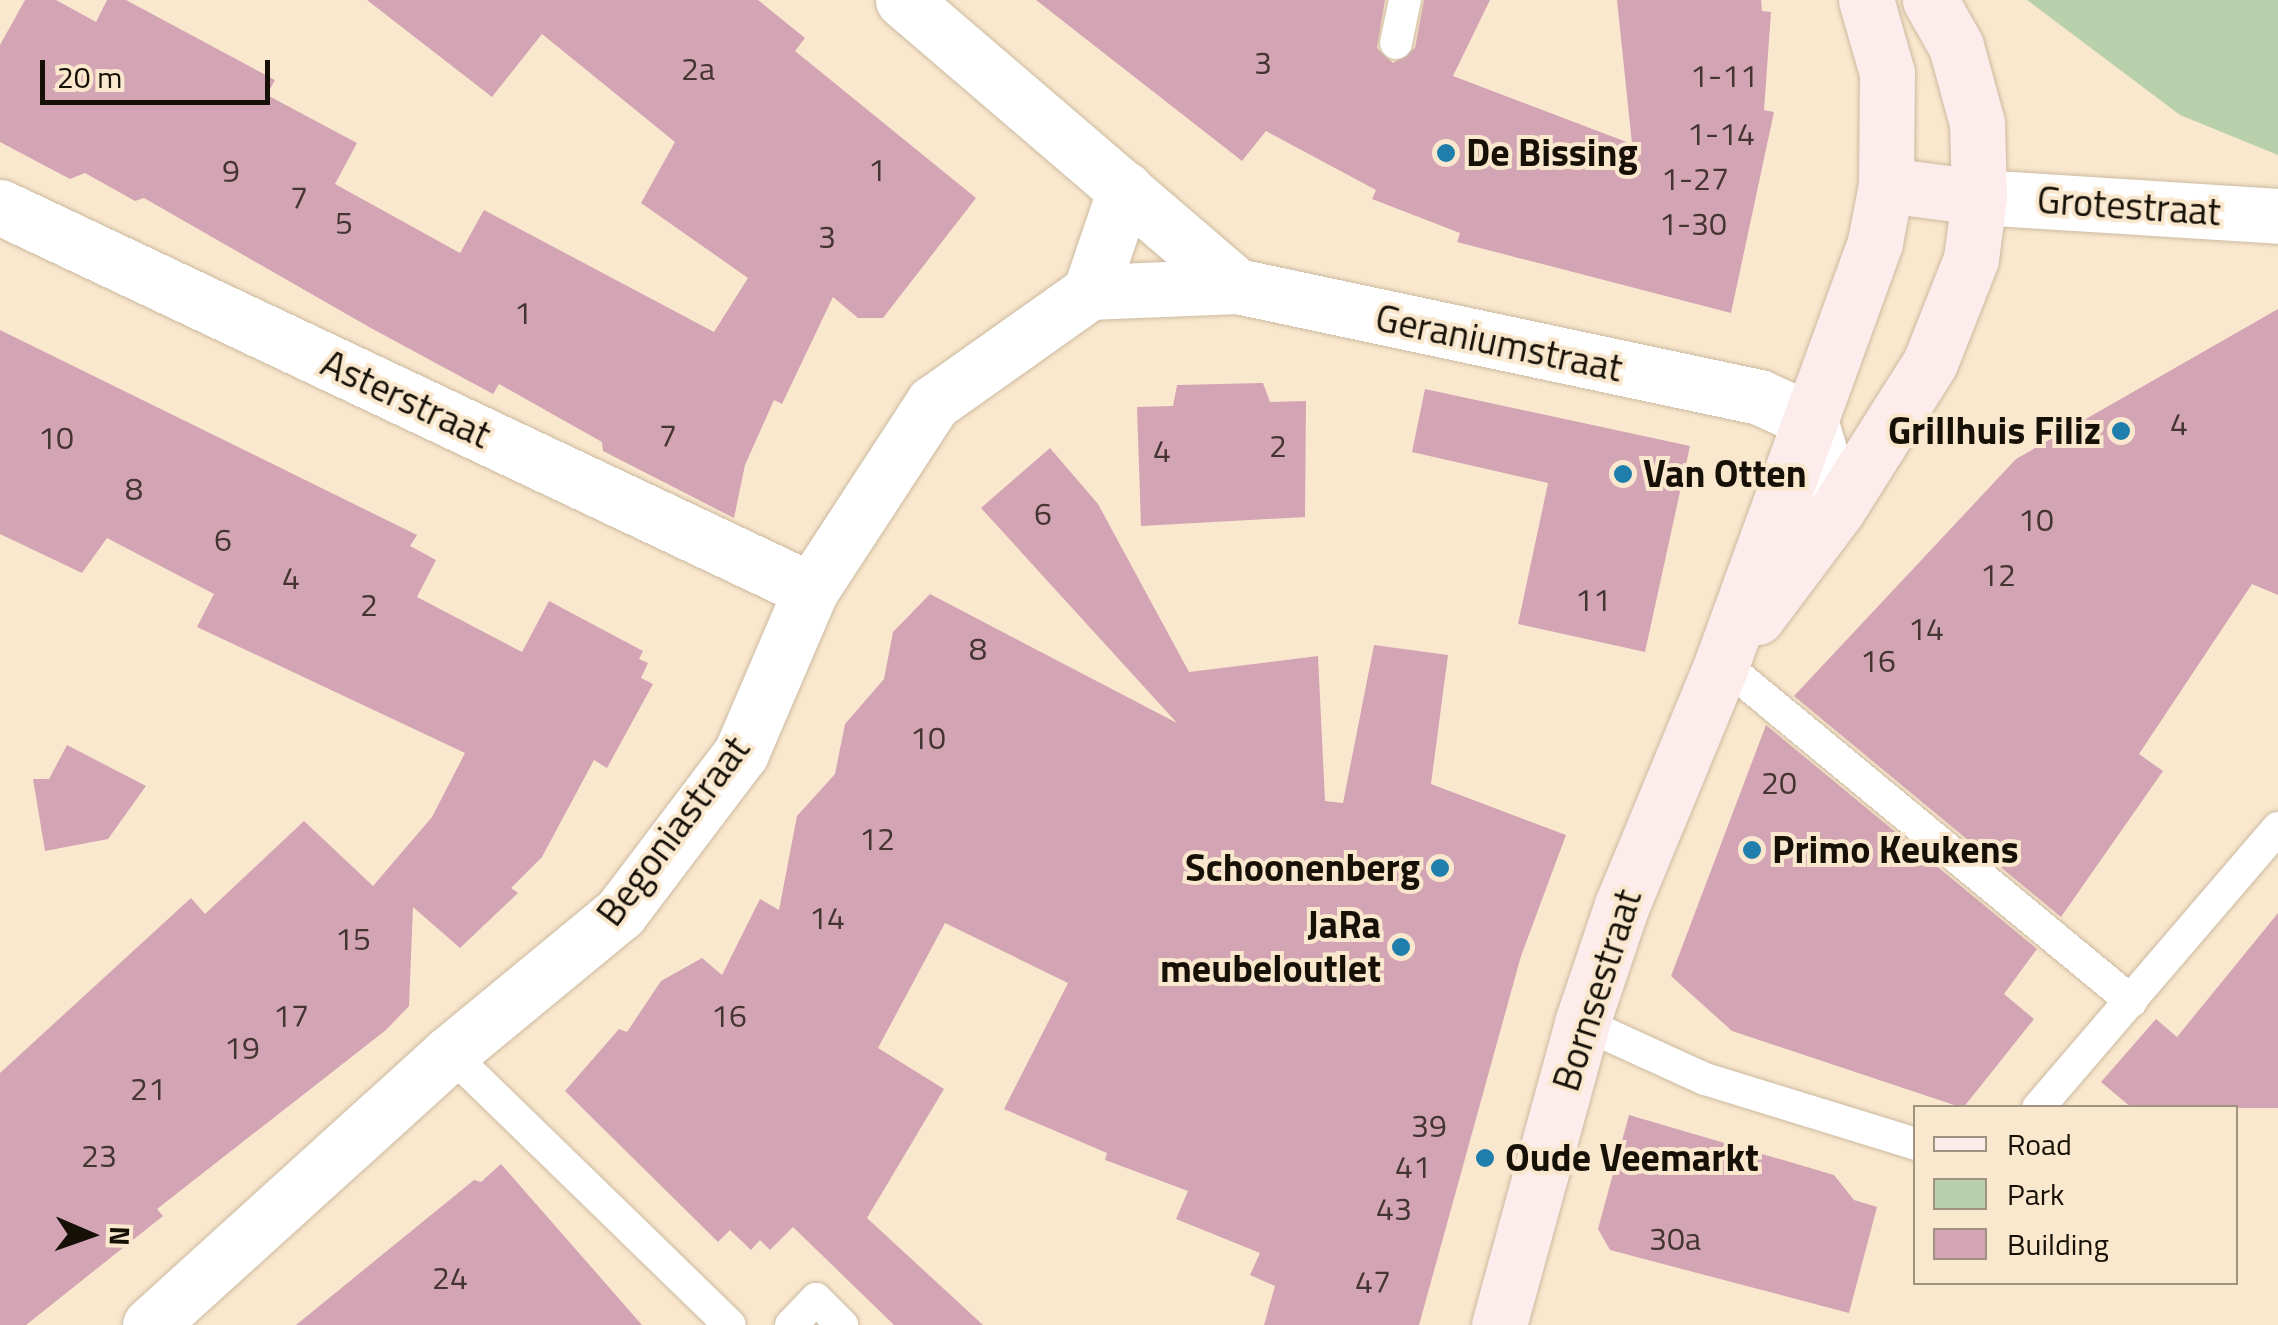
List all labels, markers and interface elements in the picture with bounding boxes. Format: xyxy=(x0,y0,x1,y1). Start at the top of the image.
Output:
scale bar xyxy=(45,40,275,102)
house number: 3 xyxy=(1254,43,1272,81)
house number: 2a xyxy=(681,49,715,87)
text: 20 m xyxy=(57,54,122,100)
house number: 1-11 xyxy=(1690,56,1758,94)
house number: 1-14 xyxy=(1687,114,1755,152)
place label: De Bissing xyxy=(1466,130,1638,176)
marker: De Bissing xyxy=(1435,142,1457,164)
house number: 1 xyxy=(868,150,886,188)
house number: 9 xyxy=(222,151,240,189)
house number: 1-27 xyxy=(1661,159,1729,197)
street label: Grotestraat xyxy=(2036,177,2222,235)
house number: 7 xyxy=(290,178,308,216)
house number: 5 xyxy=(335,203,353,241)
house number: 1-30 xyxy=(1659,204,1727,242)
house number: 3 xyxy=(818,217,836,255)
house number: 1 xyxy=(514,293,532,331)
street label: Geraniumstraat xyxy=(1371,295,1627,391)
street label: Asterstraat xyxy=(314,340,498,458)
house number: 4 xyxy=(2170,404,2188,442)
place label: Grillhuis Filiz xyxy=(1888,408,2101,454)
house number: 7 xyxy=(659,416,677,454)
house number: 10 xyxy=(38,418,74,456)
marker: Grillhuis Filiz xyxy=(2110,420,2132,442)
house number: 2 xyxy=(1269,426,1287,464)
house number: 4 xyxy=(1153,431,1171,469)
place label: Van Otten xyxy=(1643,451,1807,497)
marker: Van Otten xyxy=(1612,463,1634,485)
house number: 8 xyxy=(125,469,143,507)
house number: 6 xyxy=(1034,494,1052,532)
house number: 10 xyxy=(2018,500,2054,538)
house number: 6 xyxy=(214,520,232,558)
house number: 12 xyxy=(1980,555,2016,593)
house number: 4 xyxy=(282,558,300,596)
house number: 11 xyxy=(1575,580,1611,618)
house number: 2 xyxy=(360,585,378,623)
house number: 14 xyxy=(1908,609,1944,647)
house number: 8 xyxy=(969,629,987,667)
house number: 16 xyxy=(1860,641,1896,679)
house number: 10 xyxy=(910,718,946,756)
street label: Begoniastraat xyxy=(587,727,759,935)
house number: 20 xyxy=(1761,763,1797,801)
house number: 12 xyxy=(859,819,895,857)
place label: Primo Keukens xyxy=(1772,827,2019,873)
marker: Primo Keukens xyxy=(1741,839,1763,861)
place label: Schoonenberg xyxy=(1185,845,1420,891)
marker: Schoonenberg xyxy=(1429,857,1451,879)
street label: Bornsestraat xyxy=(1543,883,1651,1097)
house number: 14 xyxy=(809,898,845,936)
place label: JaRa meubeloutlet xyxy=(1160,902,1381,992)
house number: 15 xyxy=(335,919,371,957)
marker: JaRa meubeloutlet xyxy=(1390,936,1412,958)
house number: 17 xyxy=(273,996,309,1034)
house number: 16 xyxy=(711,996,747,1034)
house number: 19 xyxy=(224,1028,260,1066)
house number: 21 xyxy=(130,1069,166,1107)
legend xyxy=(1913,1105,2238,1285)
house number: 39 xyxy=(1411,1106,1447,1144)
text: Road xyxy=(2007,1121,2072,1167)
place label: Oude Veemarkt xyxy=(1505,1135,1759,1181)
house number: 23 xyxy=(81,1136,117,1174)
house number: 41 xyxy=(1395,1147,1431,1185)
marker: Oude Veemarkt xyxy=(1474,1147,1496,1169)
text: Park xyxy=(2007,1171,2064,1217)
north arrow xyxy=(40,1185,140,1285)
house number: 43 xyxy=(1376,1189,1412,1227)
house number: 30a xyxy=(1649,1219,1701,1257)
text: Building xyxy=(2007,1221,2109,1267)
text: N xyxy=(99,1226,142,1247)
house number: 24 xyxy=(432,1258,468,1296)
house number: 47 xyxy=(1355,1262,1391,1300)

